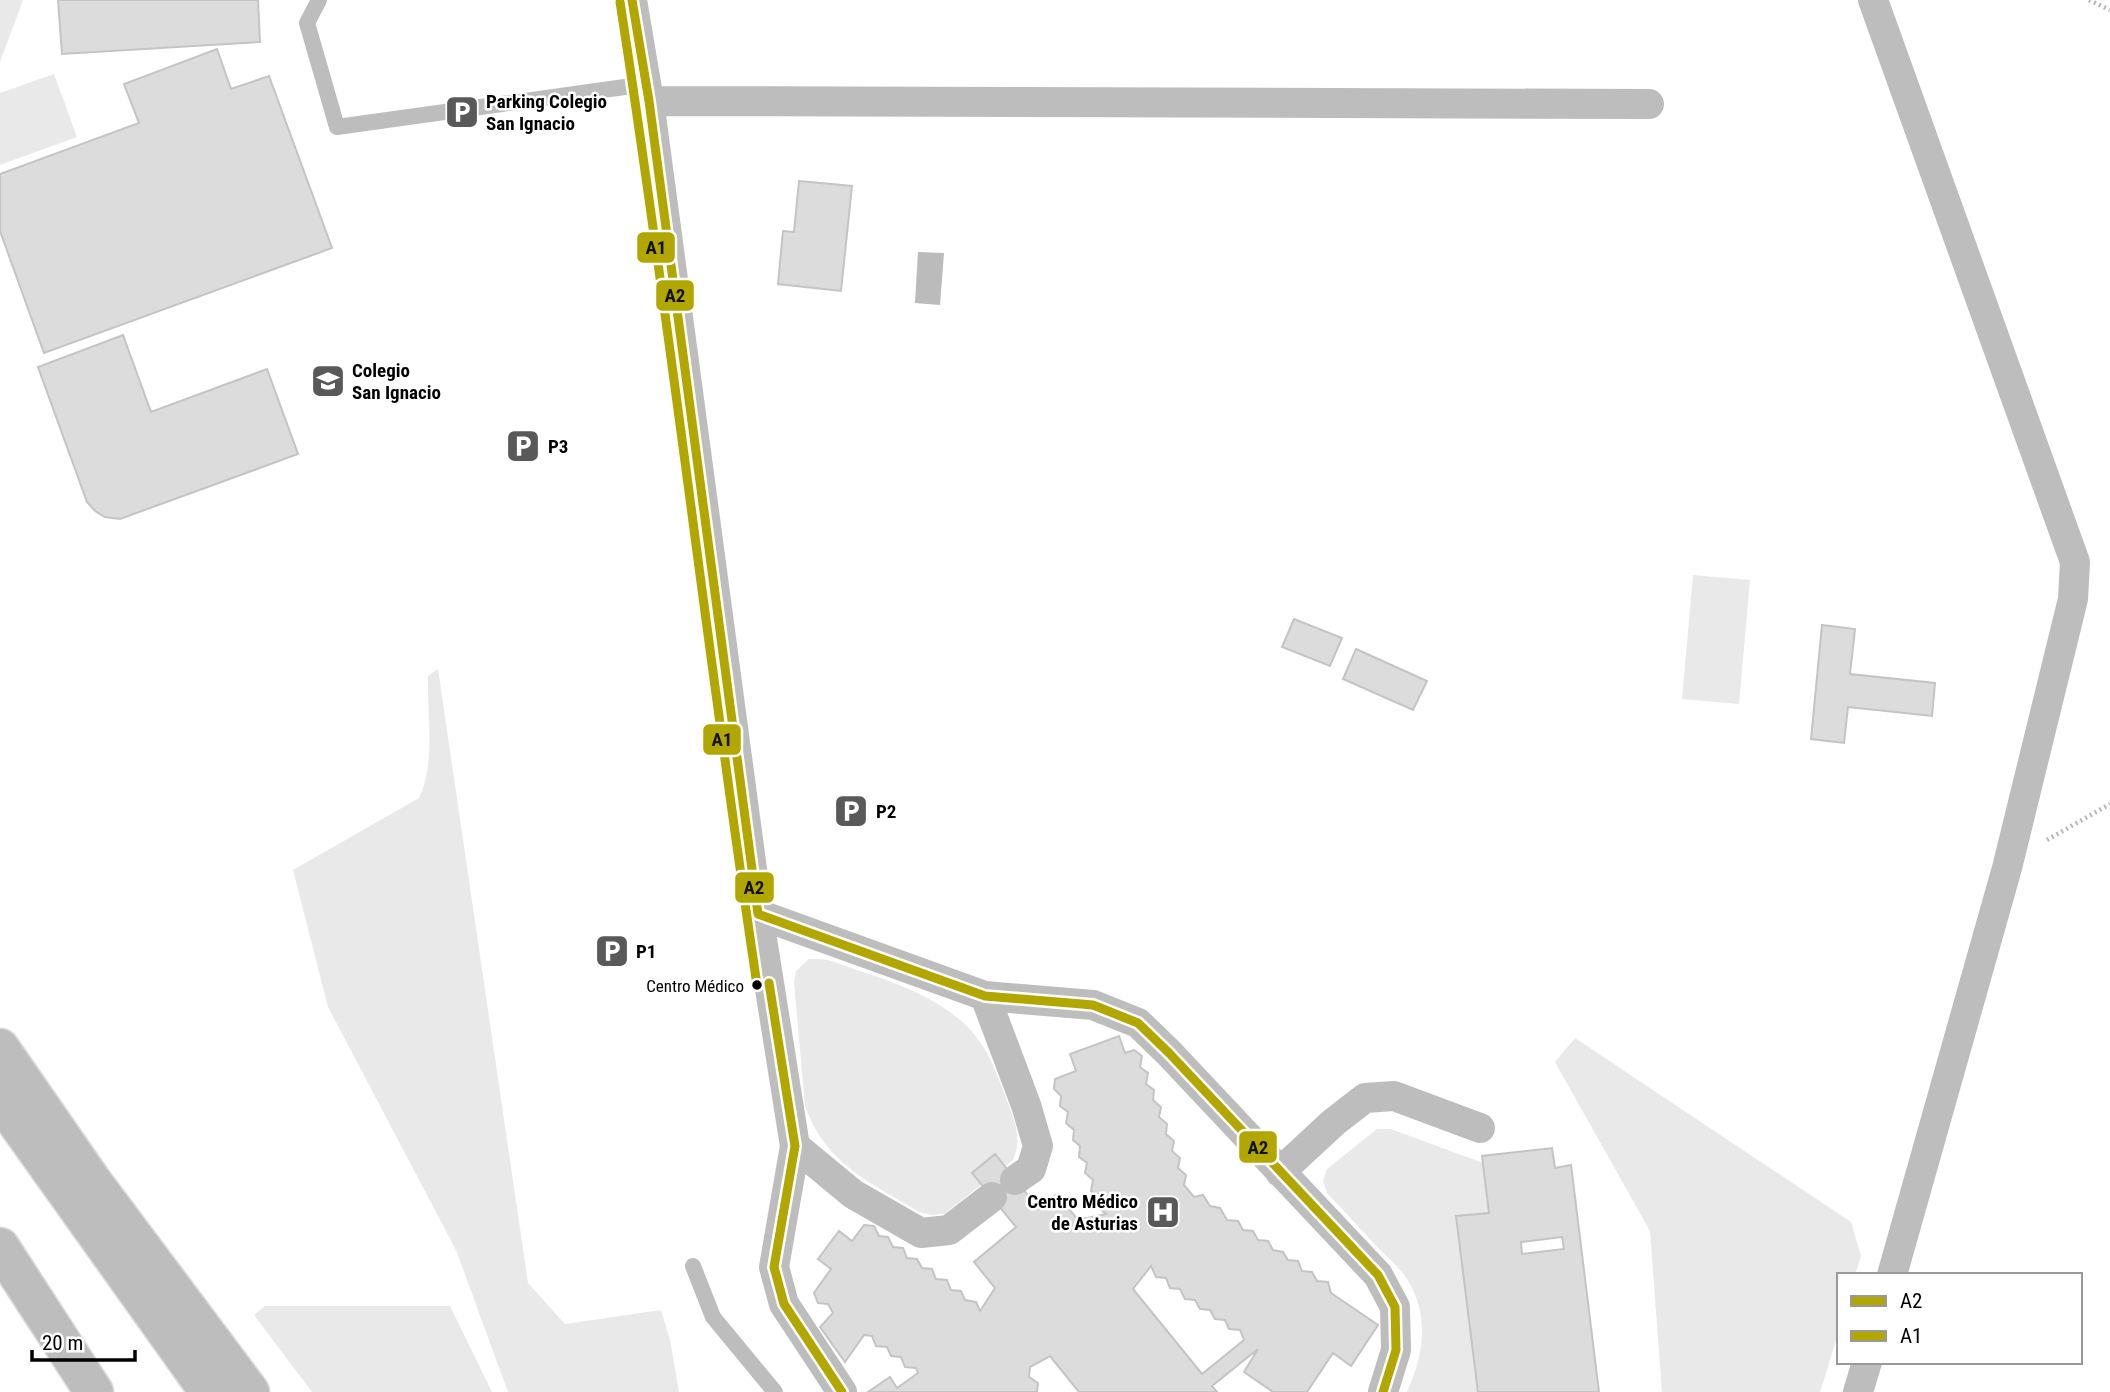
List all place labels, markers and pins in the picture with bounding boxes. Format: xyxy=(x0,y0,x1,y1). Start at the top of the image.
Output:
place label: Parking Colegio San Ignacio xyxy=(486,90,607,135)
parking icon: Parking Colegio San Ignacio xyxy=(443,93,481,131)
place label: Colegio San Ignacio xyxy=(352,359,441,404)
school or university icon: Colegio San Ignacio xyxy=(309,362,347,400)
parking icon: P3 xyxy=(504,427,542,465)
place label: P3 xyxy=(548,435,568,458)
parking icon: P2 xyxy=(832,792,870,830)
place label: P2 xyxy=(876,800,896,823)
parking icon: P1 xyxy=(593,932,631,970)
place label: P1 xyxy=(636,940,656,963)
place label: Centro Médico xyxy=(646,976,744,996)
marker: Centro Médico xyxy=(750,978,764,992)
place label: Centro Médico de Asturias xyxy=(1027,1190,1138,1235)
hospital icon: Centro Médico de Asturias xyxy=(1144,1193,1182,1231)

